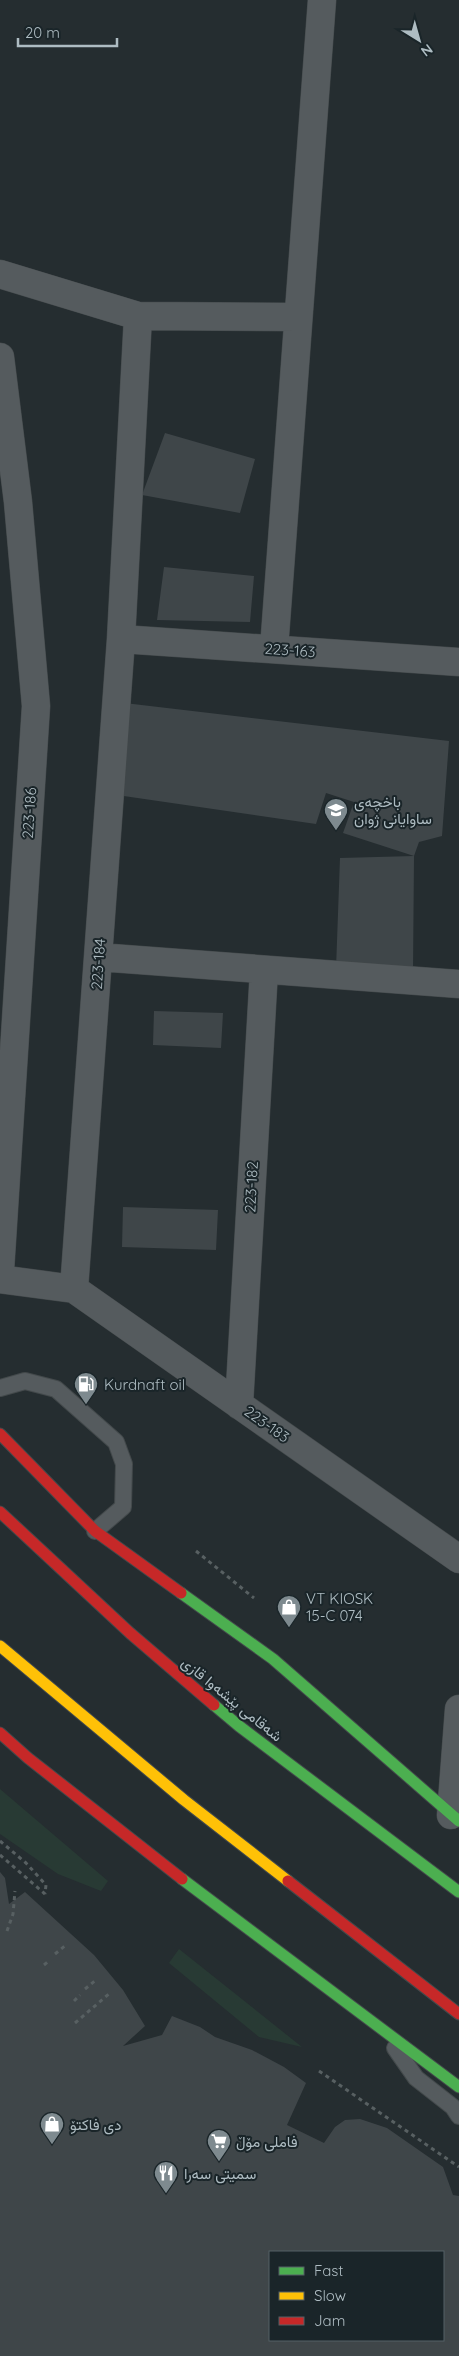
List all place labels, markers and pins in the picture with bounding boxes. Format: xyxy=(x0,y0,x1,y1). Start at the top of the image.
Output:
place label: باخچەی ساوایانی ژوان xyxy=(354,792,432,829)
school or university icon: باخچەی ساوایانی ژوان xyxy=(323,797,349,831)
fuel station icon: Kurdnaft oil xyxy=(73,1371,99,1405)
place label: Kurdnaft oil xyxy=(104,1375,185,1394)
place label: VT KIOSK 15-C 074 xyxy=(306,1589,373,1625)
shop icon: VT KIOSK 15-C 074 xyxy=(276,1594,302,1628)
shop icon: دی فاکتۆ xyxy=(39,2111,65,2145)
place label: دی فاکتۆ xyxy=(70,2115,121,2135)
supermarket icon: فاملی مۆڵ xyxy=(206,2128,232,2162)
place label: فاملی مۆڵ xyxy=(236,2132,298,2152)
restaurant icon: سمیتی سەرا xyxy=(153,2160,179,2194)
place label: سمیتی سەرا xyxy=(184,2164,256,2184)

